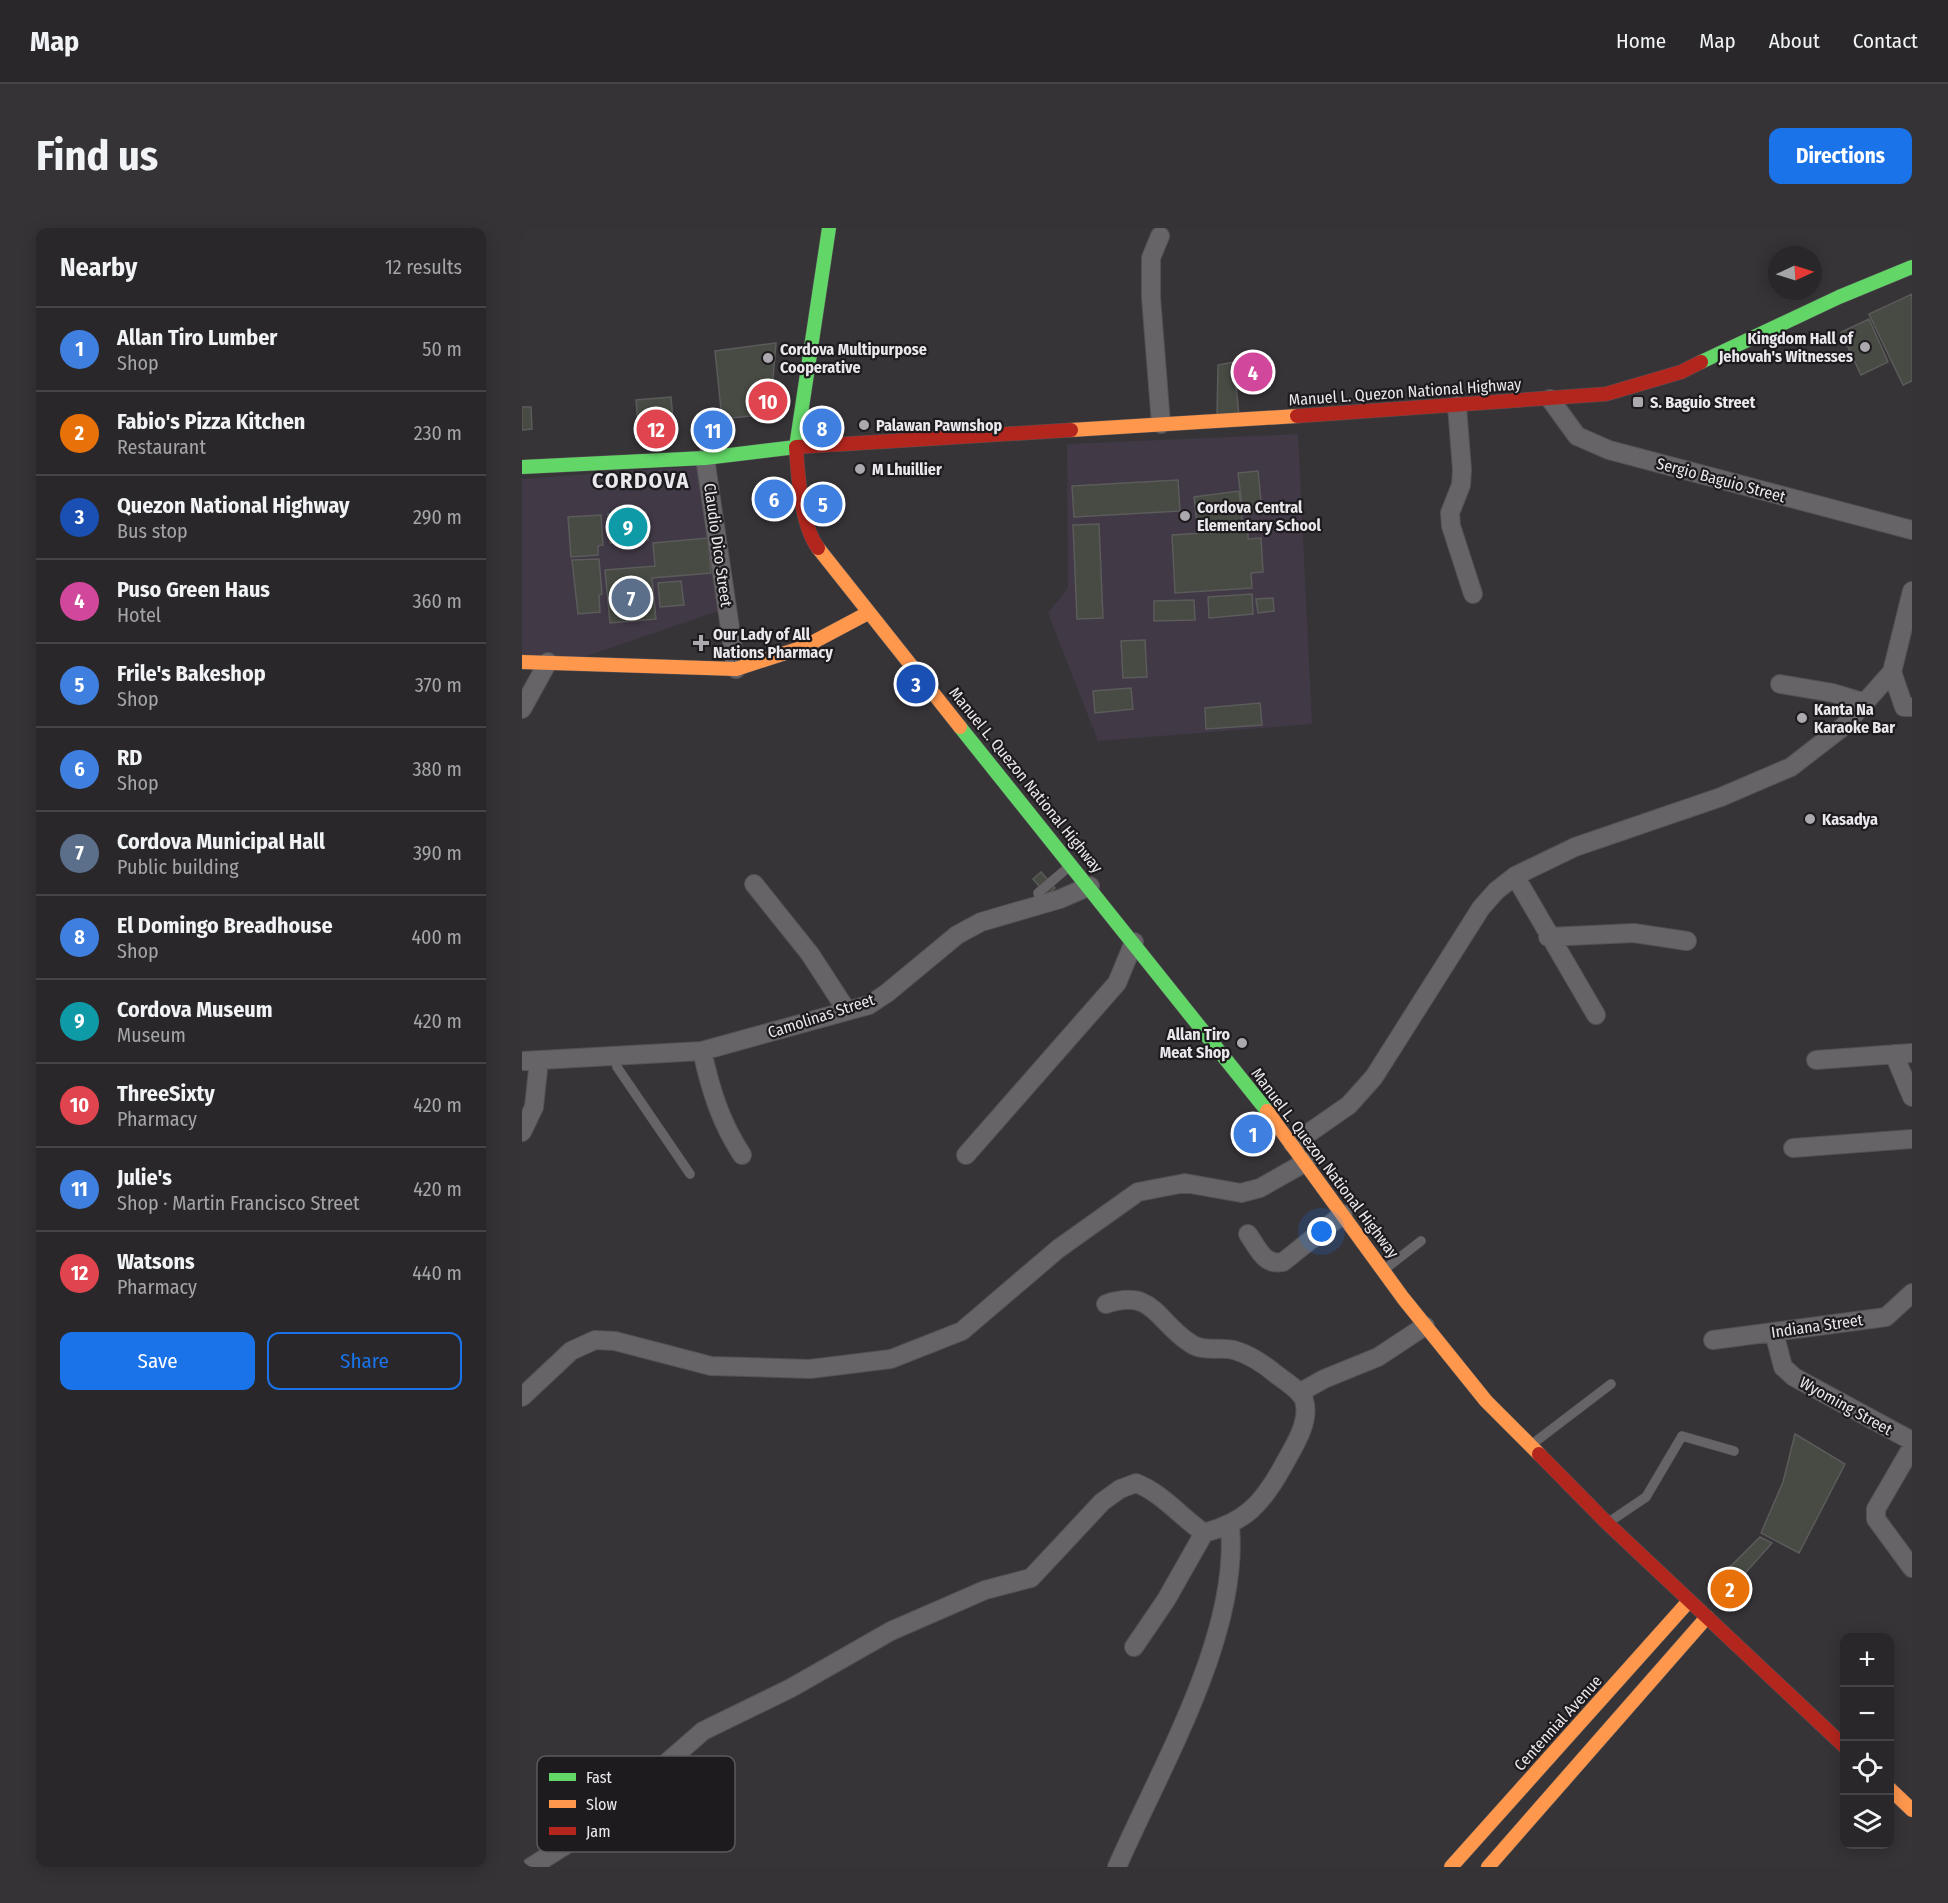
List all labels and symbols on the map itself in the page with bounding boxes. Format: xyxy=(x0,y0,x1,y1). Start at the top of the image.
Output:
north arrow xyxy=(1768,246,1822,300)
place label: Kingdom Hall of Jehovah's Witnesses xyxy=(1718,329,1855,366)
place label: Cordova Multipurpose Cooperative xyxy=(780,340,927,377)
marker: Kingdom Hall of Jehovah's Witnesses xyxy=(1858,340,1872,354)
pin: 4 xyxy=(1234,350,1272,394)
marker: Cordova Multipurpose Cooperative xyxy=(761,351,775,365)
street label: Manuel L. Quezon National Highway xyxy=(1288,374,1523,410)
pin: 10 xyxy=(748,378,788,423)
place label: S. Baguio Street xyxy=(1650,393,1756,412)
marker: S. Baguio Street xyxy=(1631,395,1645,409)
pin: 12 xyxy=(636,406,676,452)
pin: 8 xyxy=(802,406,842,450)
pin: 11 xyxy=(694,408,732,452)
place label: Palawan Pawnshop xyxy=(876,416,1002,435)
marker: Palawan Pawnshop xyxy=(857,418,871,432)
street label: Sergio Baguio Street xyxy=(1654,454,1788,507)
place label: M Lhuillier xyxy=(872,460,942,479)
marker: M Lhuillier xyxy=(853,462,867,476)
district label: CORDOVA xyxy=(592,467,690,494)
pin: 6 xyxy=(754,476,794,522)
street label: Claudio Dico Street xyxy=(700,482,736,609)
pin: 5 xyxy=(804,482,842,526)
place label: Cordova Central Elementary School xyxy=(1197,498,1322,535)
pin: 9 xyxy=(608,504,648,550)
marker: Cordova Central Elementary School xyxy=(1178,509,1192,523)
pin: 7 xyxy=(612,576,650,620)
place label: Our Lady of All Nations Pharmacy xyxy=(713,625,833,662)
marker: Our Lady of All Nations Pharmacy xyxy=(694,636,708,650)
pin: 3 xyxy=(896,662,936,706)
street label: Manuel L. Quezon National Highway xyxy=(945,683,1107,877)
place label: Kanta Na Karaoke Bar xyxy=(1814,700,1895,737)
marker: Kanta Na Karaoke Bar xyxy=(1795,711,1809,725)
place label: Kasadya xyxy=(1822,810,1878,829)
marker: Kasadya xyxy=(1803,812,1817,826)
street label: Camolinas Street xyxy=(765,990,877,1042)
place label: Allan Tiro Meat Shop xyxy=(1160,1025,1230,1062)
marker: Allan Tiro Meat Shop xyxy=(1235,1036,1249,1050)
street label: Manuel L. Quezon National Highway xyxy=(1247,1064,1403,1263)
pin: 1 xyxy=(1234,1112,1272,1156)
your location xyxy=(1307,1217,1336,1246)
street label: Indiana Street xyxy=(1770,1310,1865,1342)
street label: Wyoming Street xyxy=(1796,1373,1896,1440)
pin: 2 xyxy=(1710,1566,1750,1612)
street label: Centennial Avenue xyxy=(1510,1671,1606,1775)
legend xyxy=(537,1756,735,1852)
text: Fast xyxy=(586,1768,613,1787)
text: Slow xyxy=(586,1795,617,1814)
text: Jam xyxy=(586,1822,611,1841)

